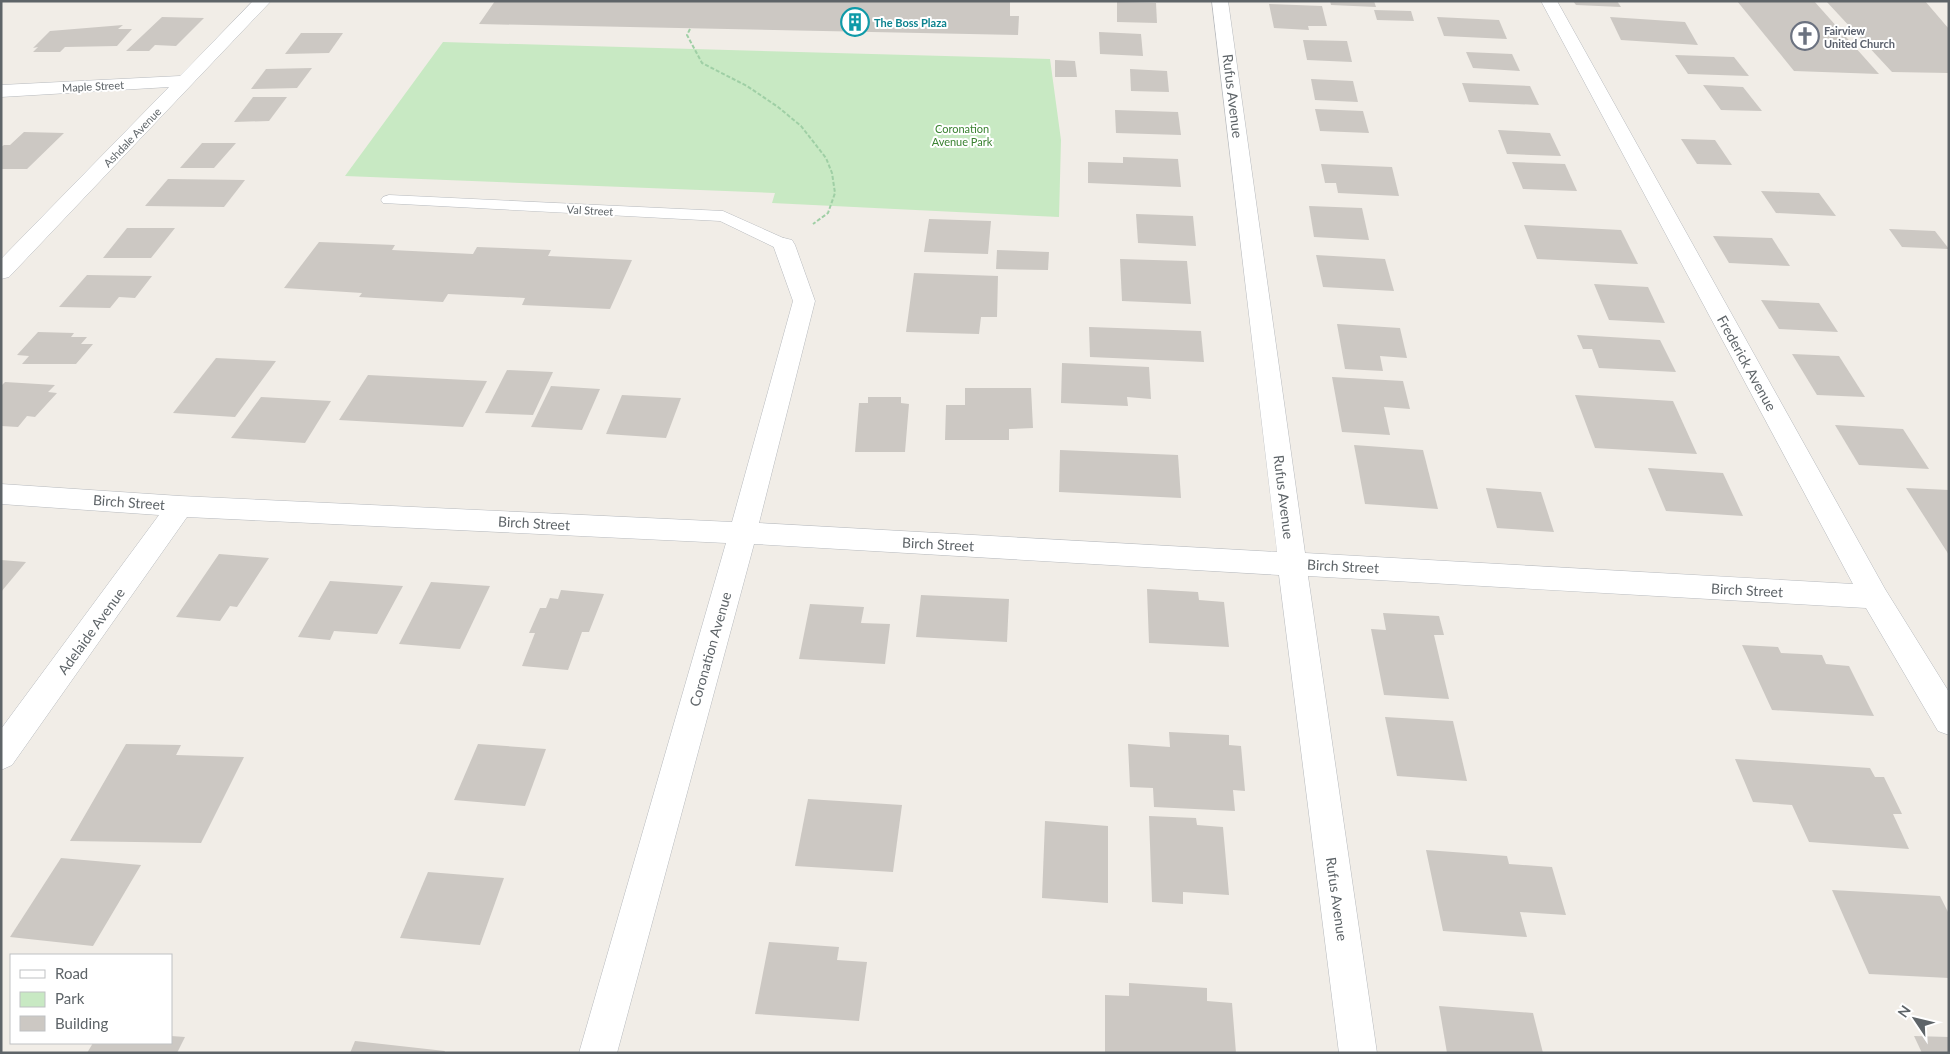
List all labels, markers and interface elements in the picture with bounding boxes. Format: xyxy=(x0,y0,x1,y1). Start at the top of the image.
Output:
building icon: The Boss Plaza xyxy=(840,7,870,37)
place label: The Boss Plaza xyxy=(874,16,947,29)
church icon: Fairview United Church xyxy=(1790,21,1820,51)
place label: Fairview United Church xyxy=(1824,24,1895,50)
street label: Rufus Avenue xyxy=(1219,53,1247,139)
street label: Maple Street xyxy=(62,78,124,94)
street label: Ashdale Avenue xyxy=(100,105,164,169)
park label: Coronation Avenue Park xyxy=(932,122,993,148)
street label: Val Street xyxy=(566,202,614,218)
street label: Frederick Avenue xyxy=(1714,312,1780,414)
street label: Rufus Avenue xyxy=(1270,454,1298,540)
street label: Birch Street xyxy=(92,491,166,513)
street label: Birch Street xyxy=(498,513,570,533)
street label: Birch Street xyxy=(902,534,974,554)
street label: Birch Street xyxy=(1307,556,1379,576)
street label: Birch Street xyxy=(1711,580,1783,600)
street label: Adelaide Avenue xyxy=(54,584,128,678)
street label: Coronation Avenue xyxy=(686,590,734,708)
street label: Rufus Avenue xyxy=(1323,856,1351,942)
legend xyxy=(10,954,172,1044)
text: Road xyxy=(55,964,88,982)
text: Park xyxy=(55,989,85,1007)
north arrow xyxy=(1890,994,1940,1044)
text: N xyxy=(1894,1002,1914,1021)
text: Building xyxy=(55,1014,108,1032)

